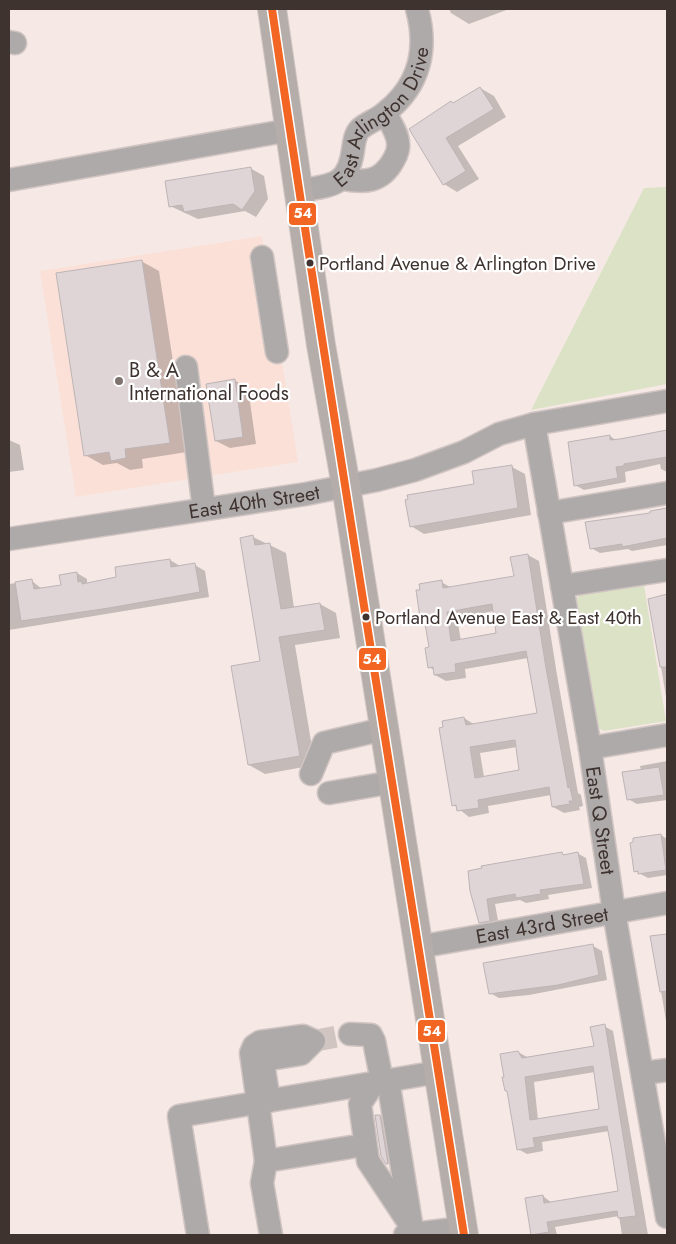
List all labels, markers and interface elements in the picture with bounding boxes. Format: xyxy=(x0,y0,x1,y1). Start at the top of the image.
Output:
street label: East Arlington Drive xyxy=(327,45,436,194)
line badge: 54 xyxy=(288,202,317,226)
text: 54 xyxy=(294,203,313,223)
place label: Portland Avenue & Arlington Drive xyxy=(319,250,596,277)
marker: Portland Avenue & Arlington Drive xyxy=(305,258,315,268)
place label: B & A International Foods xyxy=(129,356,289,408)
marker: B & A International Foods xyxy=(113,375,125,387)
street label: East 40th Street xyxy=(187,478,323,527)
place label: Portland Avenue East & East 40th xyxy=(375,604,642,631)
marker: Portland Avenue East & East 40th xyxy=(361,612,371,622)
line badge: 54 xyxy=(358,647,387,671)
text: 54 xyxy=(363,649,382,669)
street label: East Q Street xyxy=(578,764,622,877)
street label: East 43rd Street xyxy=(474,900,611,952)
line badge: 54 xyxy=(417,1019,446,1043)
text: 54 xyxy=(423,1021,442,1041)

